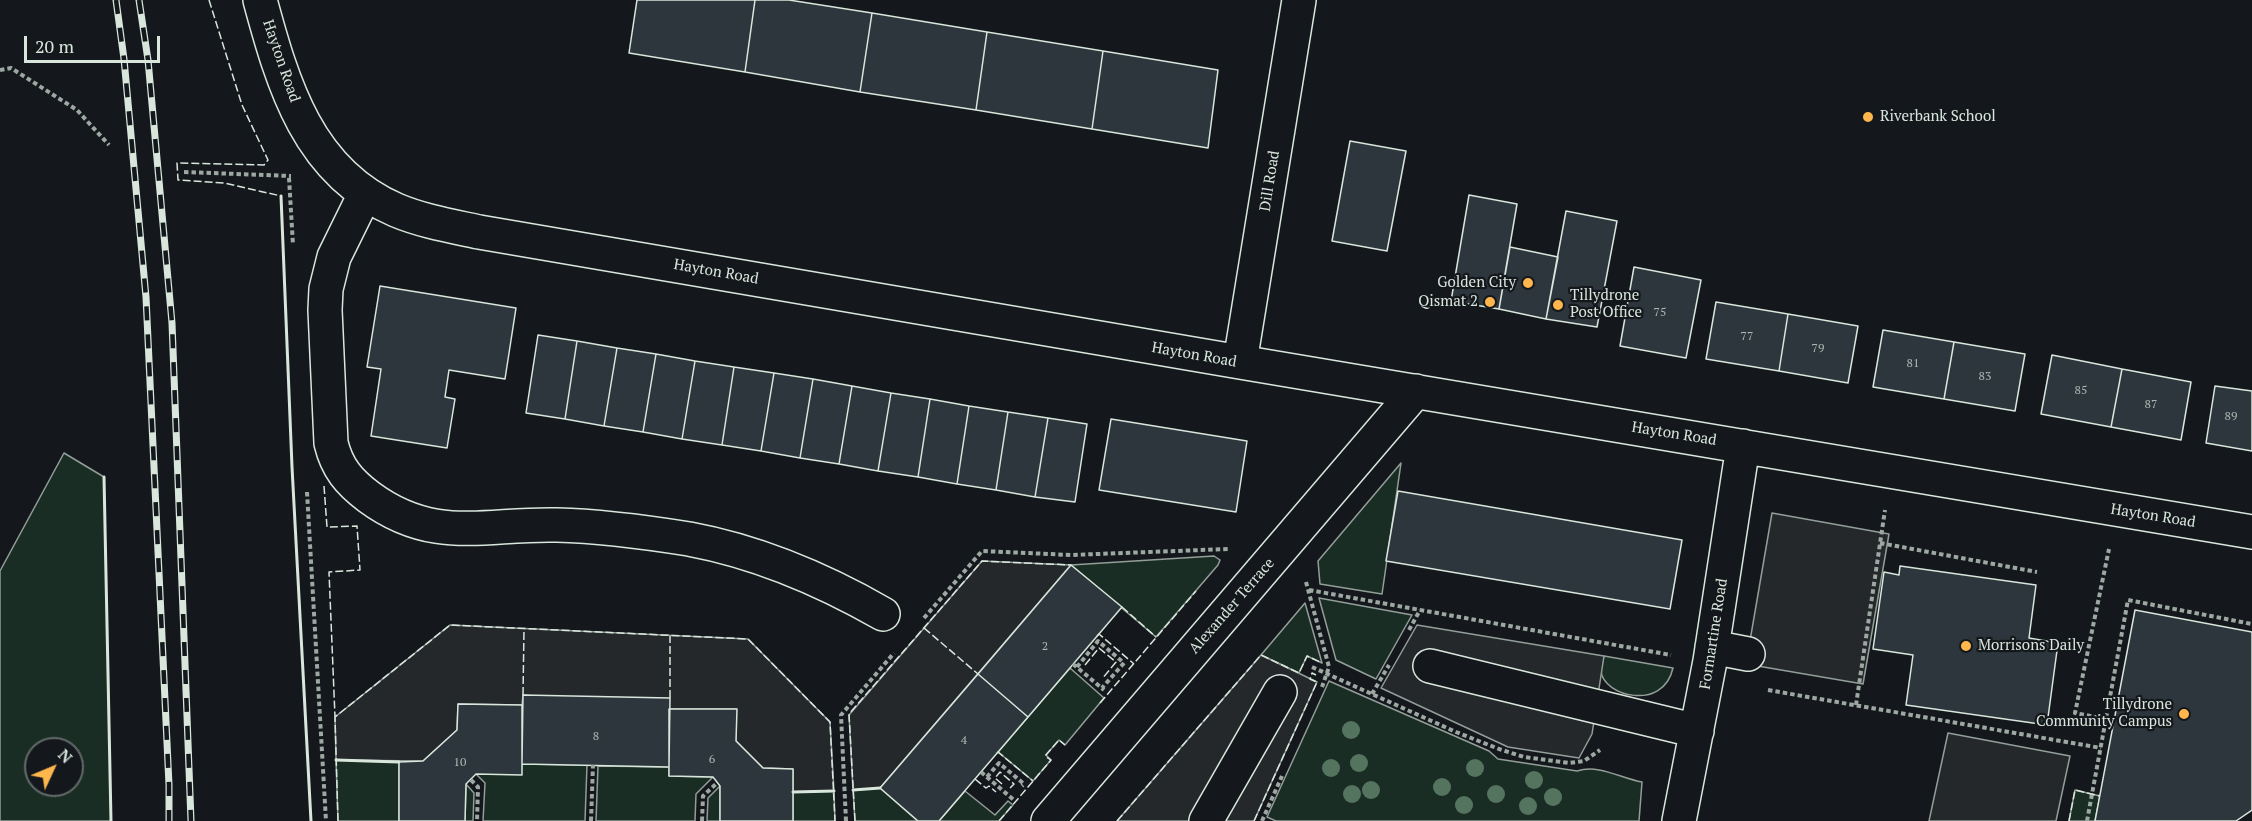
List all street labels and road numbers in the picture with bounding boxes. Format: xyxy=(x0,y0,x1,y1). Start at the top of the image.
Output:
street label: Hayton Road xyxy=(258,17,304,105)
street label: Dill Road xyxy=(1256,149,1284,213)
street label: Hayton Road xyxy=(672,256,760,288)
street label: Hayton Road xyxy=(1150,339,1238,371)
street label: Hayton Road xyxy=(1630,418,1718,450)
street label: Hayton Road xyxy=(2109,500,2197,532)
street label: Alexander Terrace xyxy=(1186,555,1278,657)
street label: Formartine Road xyxy=(1696,577,1732,691)

